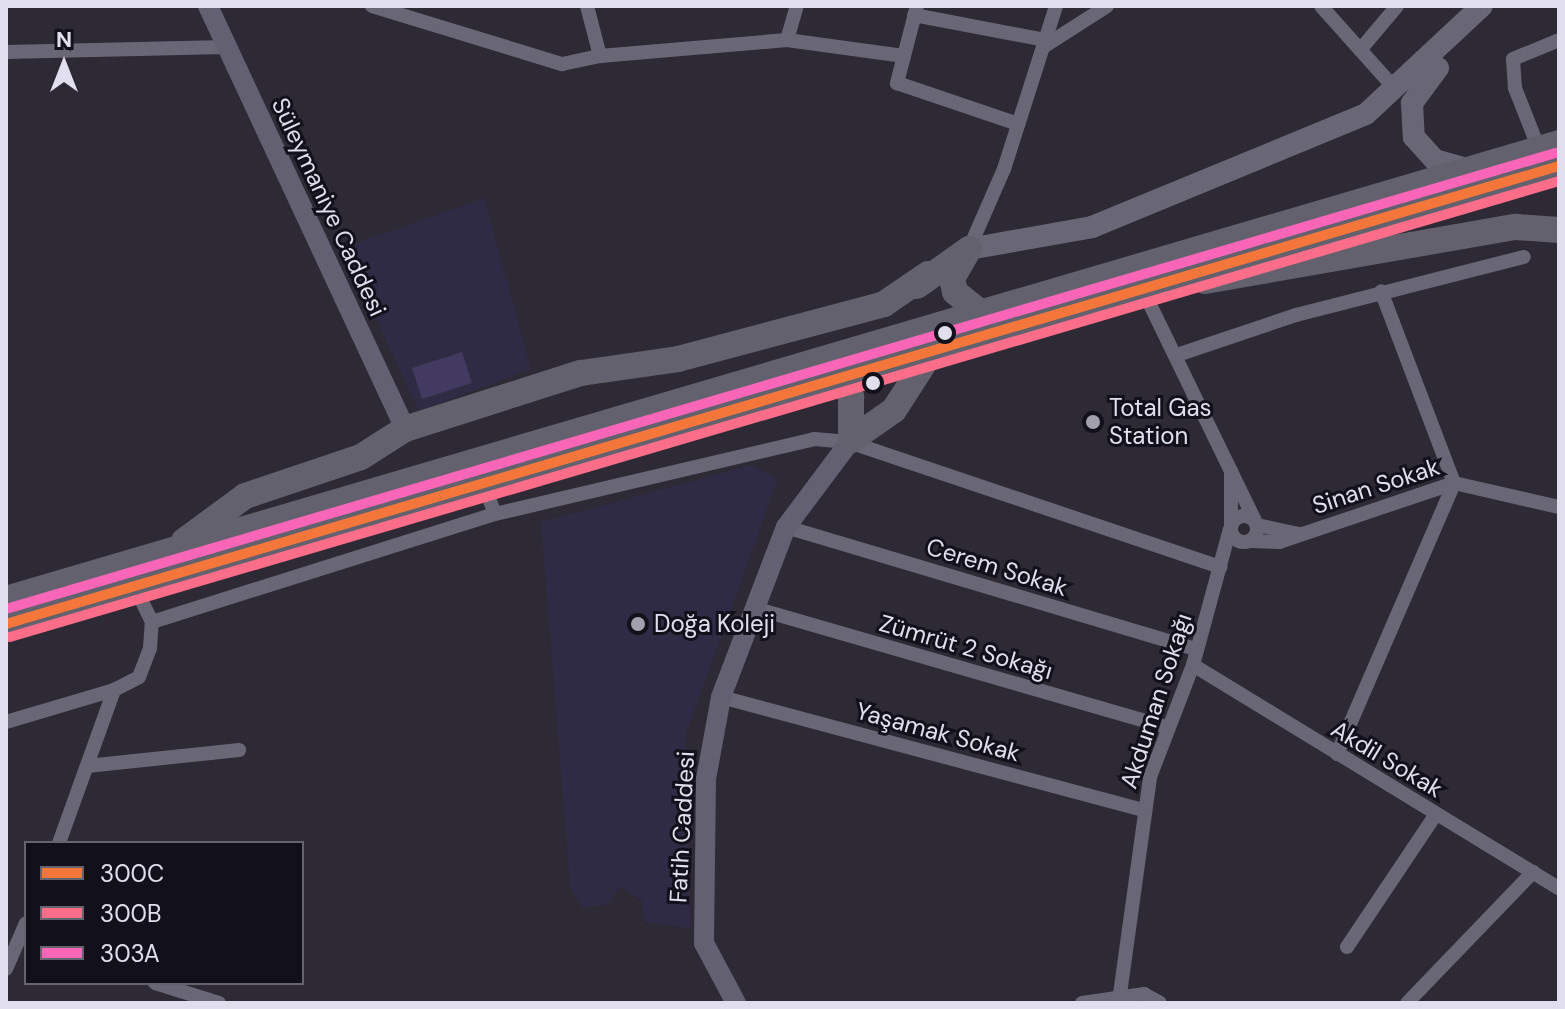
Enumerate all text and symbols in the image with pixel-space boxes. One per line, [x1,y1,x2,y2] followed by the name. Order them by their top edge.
[24,24,104,104] north arrow
[56,25,72,54] text: N
[266,93,392,321] street label: Süleymaniye Caddesi
[937,325,953,341] unlabelled marker
[865,375,881,391] unlabelled marker
[1109,394,1212,450] place label: Total Gas Station
[1084,413,1102,431] marker: Total Gas Station
[1309,452,1443,520] street label: Sinan Sokak
[923,532,1071,602] street label: Cerem Sokak
[876,609,1056,685] street label: Zümrüt 2 Sokağı
[654,610,775,638] place label: Doğa Koleji
[1114,610,1198,792] street label: Akduman Sokağı
[629,615,647,633] marker: Doğa Koleji
[853,696,1023,768] street label: Yaşamak Sokak
[1326,714,1448,804] street label: Akdil Sokak
[664,750,700,904] street label: Fatih Caddesi
[24,841,304,985] legend
[100,858,164,889] text: 300C
[100,898,162,929] text: 300B
[100,938,160,969] text: 303A

